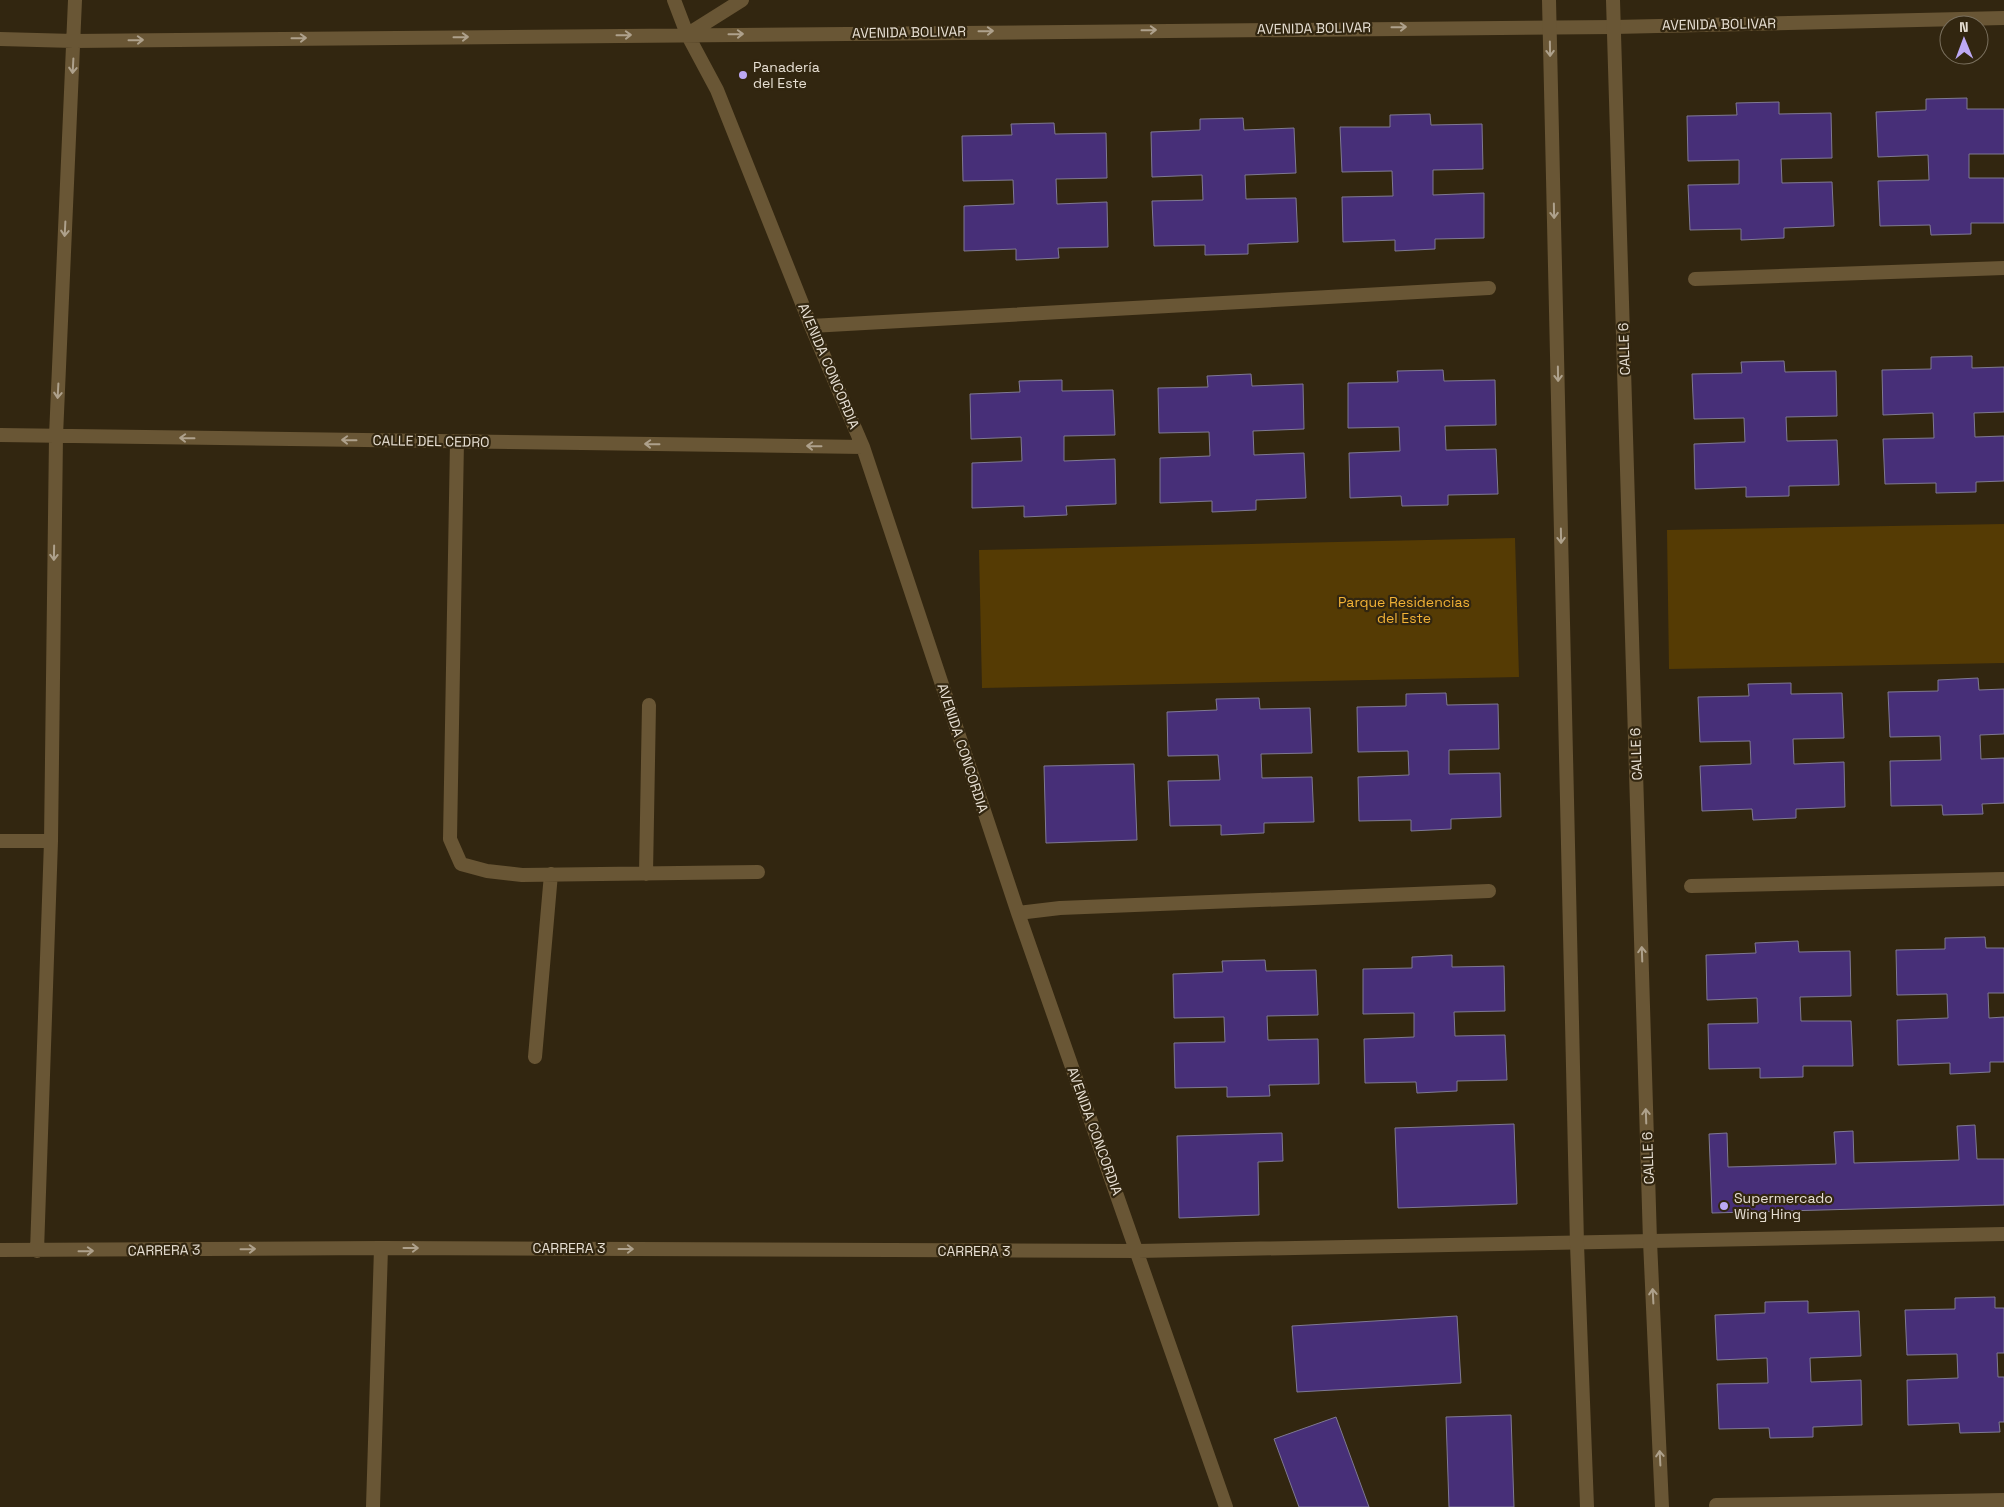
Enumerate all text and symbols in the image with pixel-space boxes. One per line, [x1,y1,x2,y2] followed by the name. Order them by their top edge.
[1662,14,1776,34] street label: AVENIDA BOLIVAR
[1939,15,1989,65] north arrow
[1257,18,1371,38] street label: AVENIDA BOLIVAR
[1959,18,1969,36] text: N
[852,22,966,42] street label: AVENIDA BOLIVAR
[1390,22,1406,32] one-way arrow
[1140,25,1156,35] one-way arrow
[978,26,994,36] one-way arrow
[728,29,744,39] one-way arrow
[615,30,631,40] one-way arrow
[453,32,469,41] one-way arrow
[290,33,306,43] one-way arrow
[128,35,144,45] one-way arrow
[1546,40,1555,56] one-way arrow
[68,58,77,74] one-way arrow
[753,58,820,92] place label: Panadería del Este
[737,69,749,81] marker: Panadería del Este
[1549,202,1559,219] one-way arrow
[61,220,70,236] one-way arrow
[794,300,864,432] street label: AVENIDA CONCORDIA
[1614,322,1634,376] street label: CALLE 6
[1553,365,1563,381] one-way arrow
[53,383,62,399] one-way arrow
[372,431,490,451] street label: CALLE DEL CEDRO
[179,433,195,443] one-way arrow
[341,435,358,445] one-way arrow
[644,439,660,449] one-way arrow
[806,441,822,451] one-way arrow
[1557,528,1566,544] one-way arrow
[49,545,59,561] one-way arrow
[1338,593,1470,627] park label: Parque Residencias del Este
[934,681,992,815] street label: AVENIDA CONCORDIA
[1626,727,1646,781] street label: CALLE 6
[1637,946,1646,962] one-way arrow
[1063,1064,1127,1198] street label: AVENIDA CONCORDIA
[1642,1108,1651,1124] one-way arrow
[1638,1131,1658,1185] street label: CALLE 6
[1734,1189,1833,1223] place label: Supermercado Wing Hing
[1718,1200,1730,1212] marker: Supermercado Wing Hing
[533,1239,605,1257] street label: CARRERA 3
[127,1240,201,1260] street label: CARRERA 3
[938,1242,1010,1260] street label: CARRERA 3
[402,1243,419,1253] one-way arrow
[240,1244,256,1254] one-way arrow
[618,1244,634,1254] one-way arrow
[78,1246,94,1255] one-way arrow
[1648,1288,1657,1304] one-way arrow
[1656,1451,1665,1467] one-way arrow

